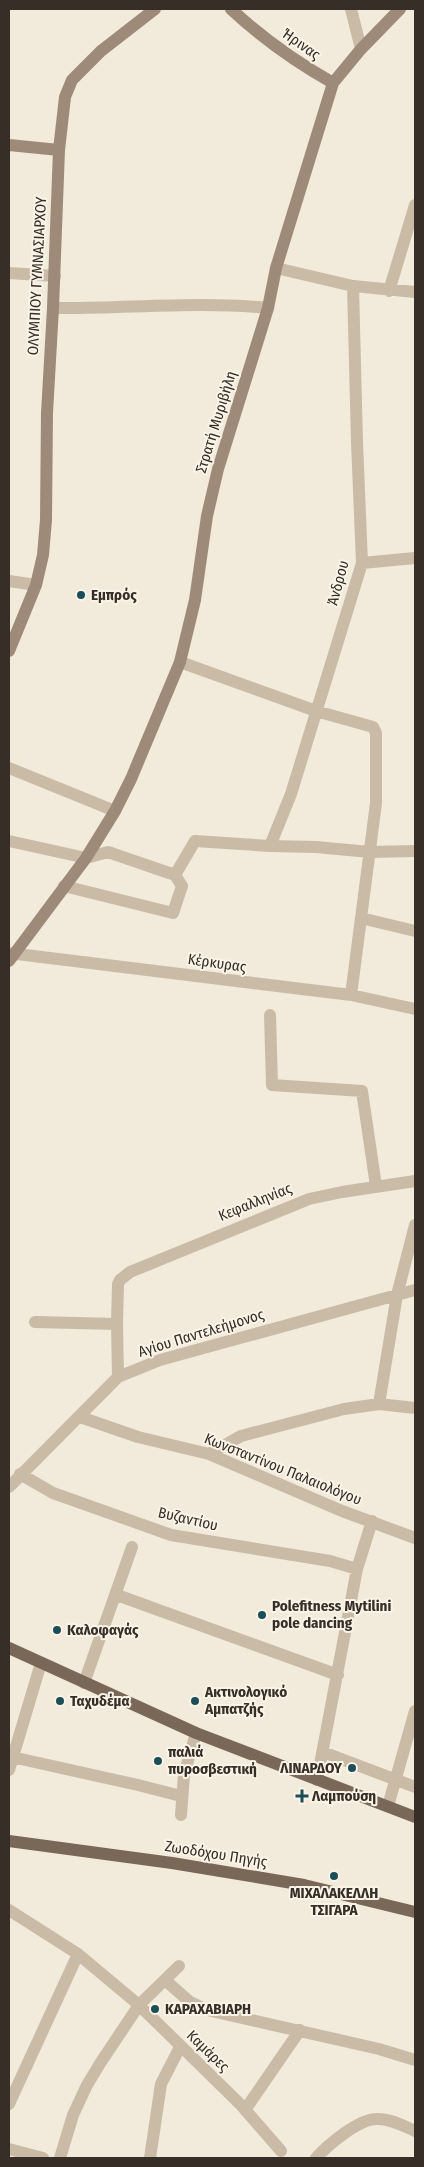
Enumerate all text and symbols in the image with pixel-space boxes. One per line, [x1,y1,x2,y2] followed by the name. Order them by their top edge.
[278,24,324,64] street label: Ήρινας
[24,196,50,356] street label: ΟΛΥΜΠΙΟΥ ΓΥΜΝΑΣΙΑΡΧΟΥ
[192,369,240,475] street label: Στρατή Μυριβήλη
[323,558,353,608] street label: Άνδρου
[91,586,137,604] place label: Εμπρός
[75,589,87,601] marker: Εμπρός
[187,950,248,976] street label: Κέρκυρας
[216,1179,295,1225] street label: Κεφαλληνίας
[136,1305,267,1361] street label: Αγίου Παντελεήμονος
[202,1429,364,1509] street label: Κωνσταντίνου Παλαιολόγου
[156,1503,220,1535] street label: Βυζαντίου
[272,1597,391,1632] place label: Polefitness Mytilini pole dancing
[256,1609,268,1621] marker: Polefitness Mytilini pole dancing
[67,1621,139,1639] place label: Καλοφαγάς
[51,1624,63,1636] marker: Καλοφαγάς
[204,1683,287,1718] place label: Ακτινολογικό Αμπατζής
[70,1692,130,1710] place label: Ταχυδέμα
[54,1695,66,1707] marker: Ταχυδέμα
[189,1695,201,1707] marker: Ακτινολογικό Αμπατζής
[167,1743,257,1778] place label: παλιά πυροσβεστική
[152,1755,164,1767] marker: παλιά πυροσβεστική
[279,1759,343,1777] place label: ΛΙΝΑΡΔΟΥ
[346,1762,358,1774] marker: ΛΙΝΑΡΔΟΥ
[311,1787,376,1805] place label: Λαμπούση
[296,1790,308,1802] marker: Λαμπούση
[164,1837,269,1871] street label: Ζωοδόχου Πηγής
[328,1870,340,1882] marker: ΜΙΧΑΛΑΚΕΛΛΗ ΤΣΙΓΑΡΑ
[290,1884,378,1919] place label: ΜΙΧΑΛΑΚΕΛΛΗ ΤΣΙΓΑΡΑ
[165,2000,251,2018] place label: ΚΑΡΑΧΑΒΙΑΡΗ
[149,2003,161,2015] marker: ΚΑΡΑΧΑΒΙΑΡΗ
[183,2026,233,2076] street label: Καμάρες

